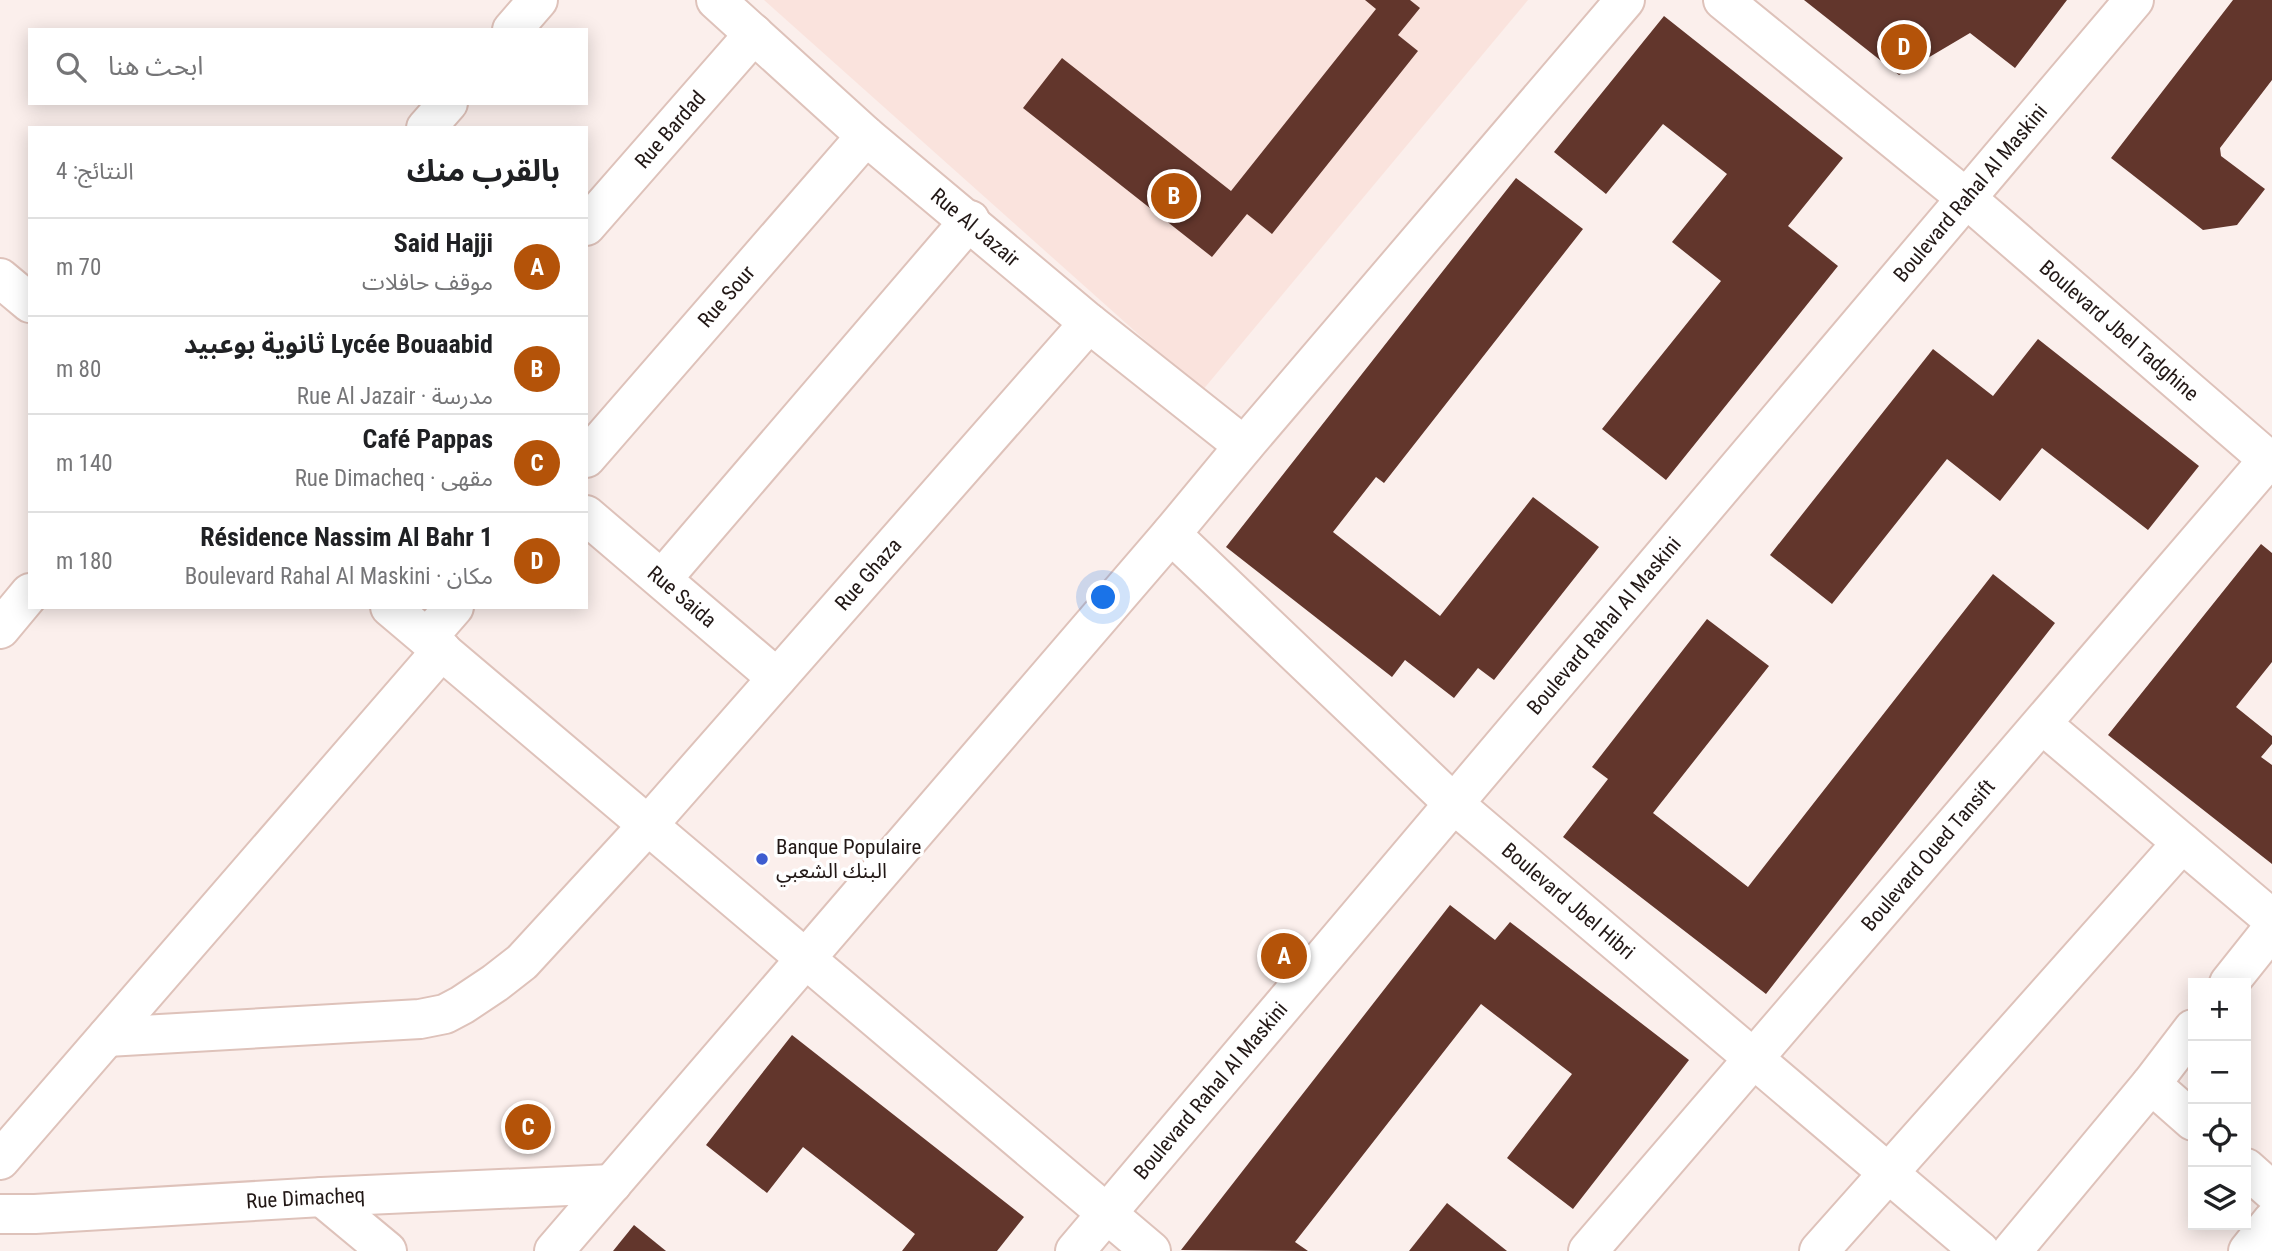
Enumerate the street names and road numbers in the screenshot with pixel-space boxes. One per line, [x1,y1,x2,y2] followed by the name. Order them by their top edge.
[630,86,710,173] street label: Rue Bardad
[1889,100,2052,287] street label: Boulevard Rahal Al Maskini
[926,184,1024,272] street label: Rue Al Jazair
[2035,255,2204,406] street label: Boulevard Jbel Tadghine
[693,261,760,332] street label: Rue Sour
[1522,532,1686,719] street label: Boulevard Rahal Al Maskini
[830,533,906,615] street label: Rue Ghaza
[643,561,721,633] street label: Rue Saida
[1857,775,2000,936] street label: Boulevard Oued Tansift
[1497,838,1639,964] street label: Boulevard Jbel Hibri
[1129,997,1292,1184] street label: Boulevard Rahal Al Maskini
[245,1183,365,1213] street label: Rue Dimacheq

